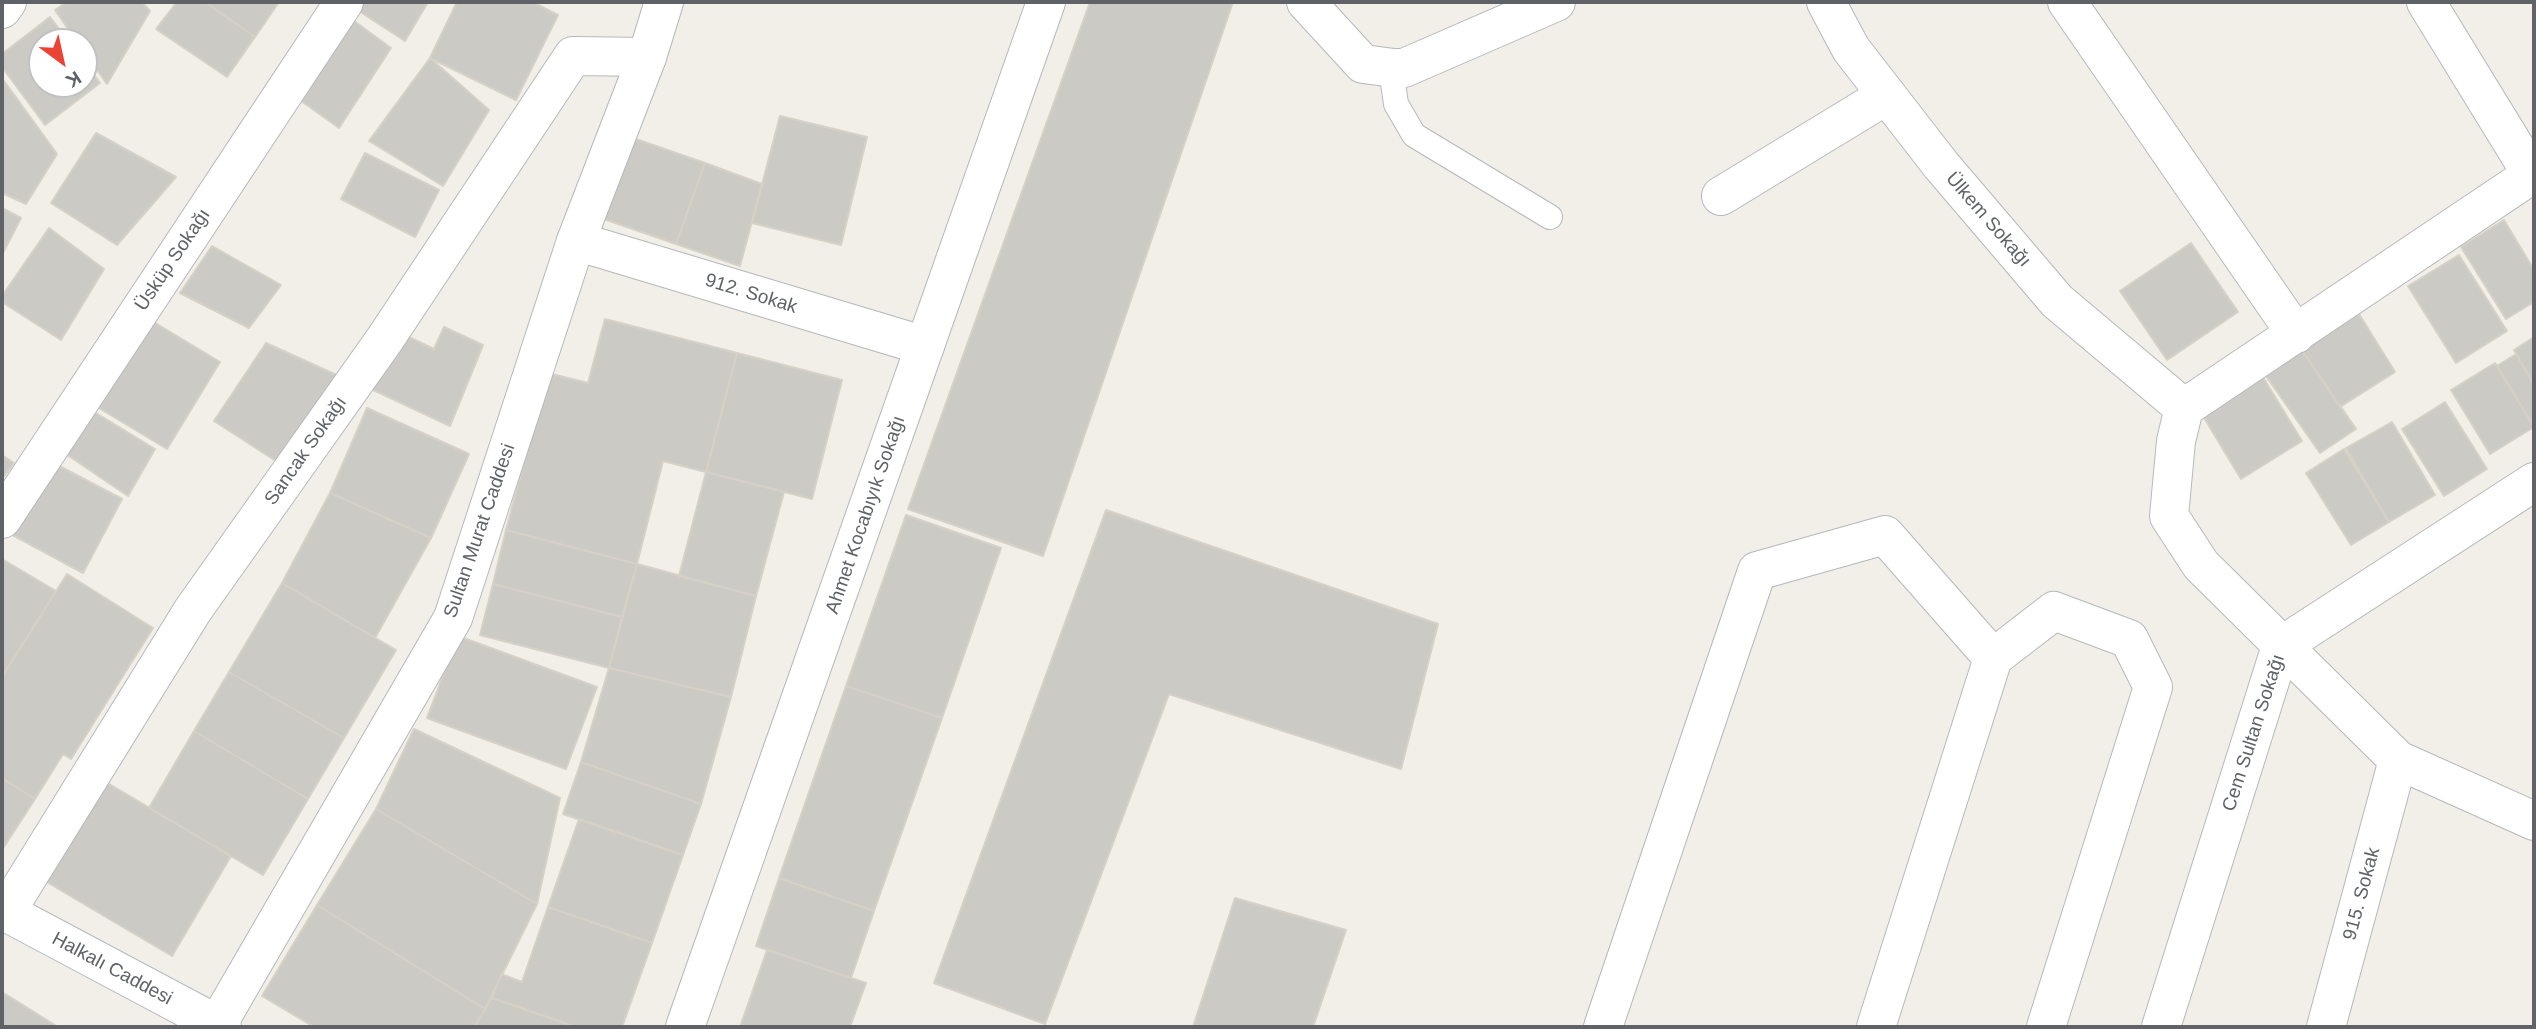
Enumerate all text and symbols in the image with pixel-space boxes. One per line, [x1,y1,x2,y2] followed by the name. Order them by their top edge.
[28,28,98,98] north arrow
[62,67,85,92] text: K
[1941,168,2035,272] street label: Ülkem Sokağı
[130,205,216,315] street label: Üsküp Sokağı
[702,269,800,319] street label: 912. Sokak
[260,392,352,510] street label: Sancak Sokağı
[821,413,911,617] street label: Ahmet Kocabıyık Sokağı
[439,441,521,621] street label: Sultan Murat Caddesi
[2218,652,2290,814] street label: Cem Sultan Sokağı
[2339,845,2385,943] street label: 915. Sokak
[48,928,176,1010] street label: Halkalı Caddesi

